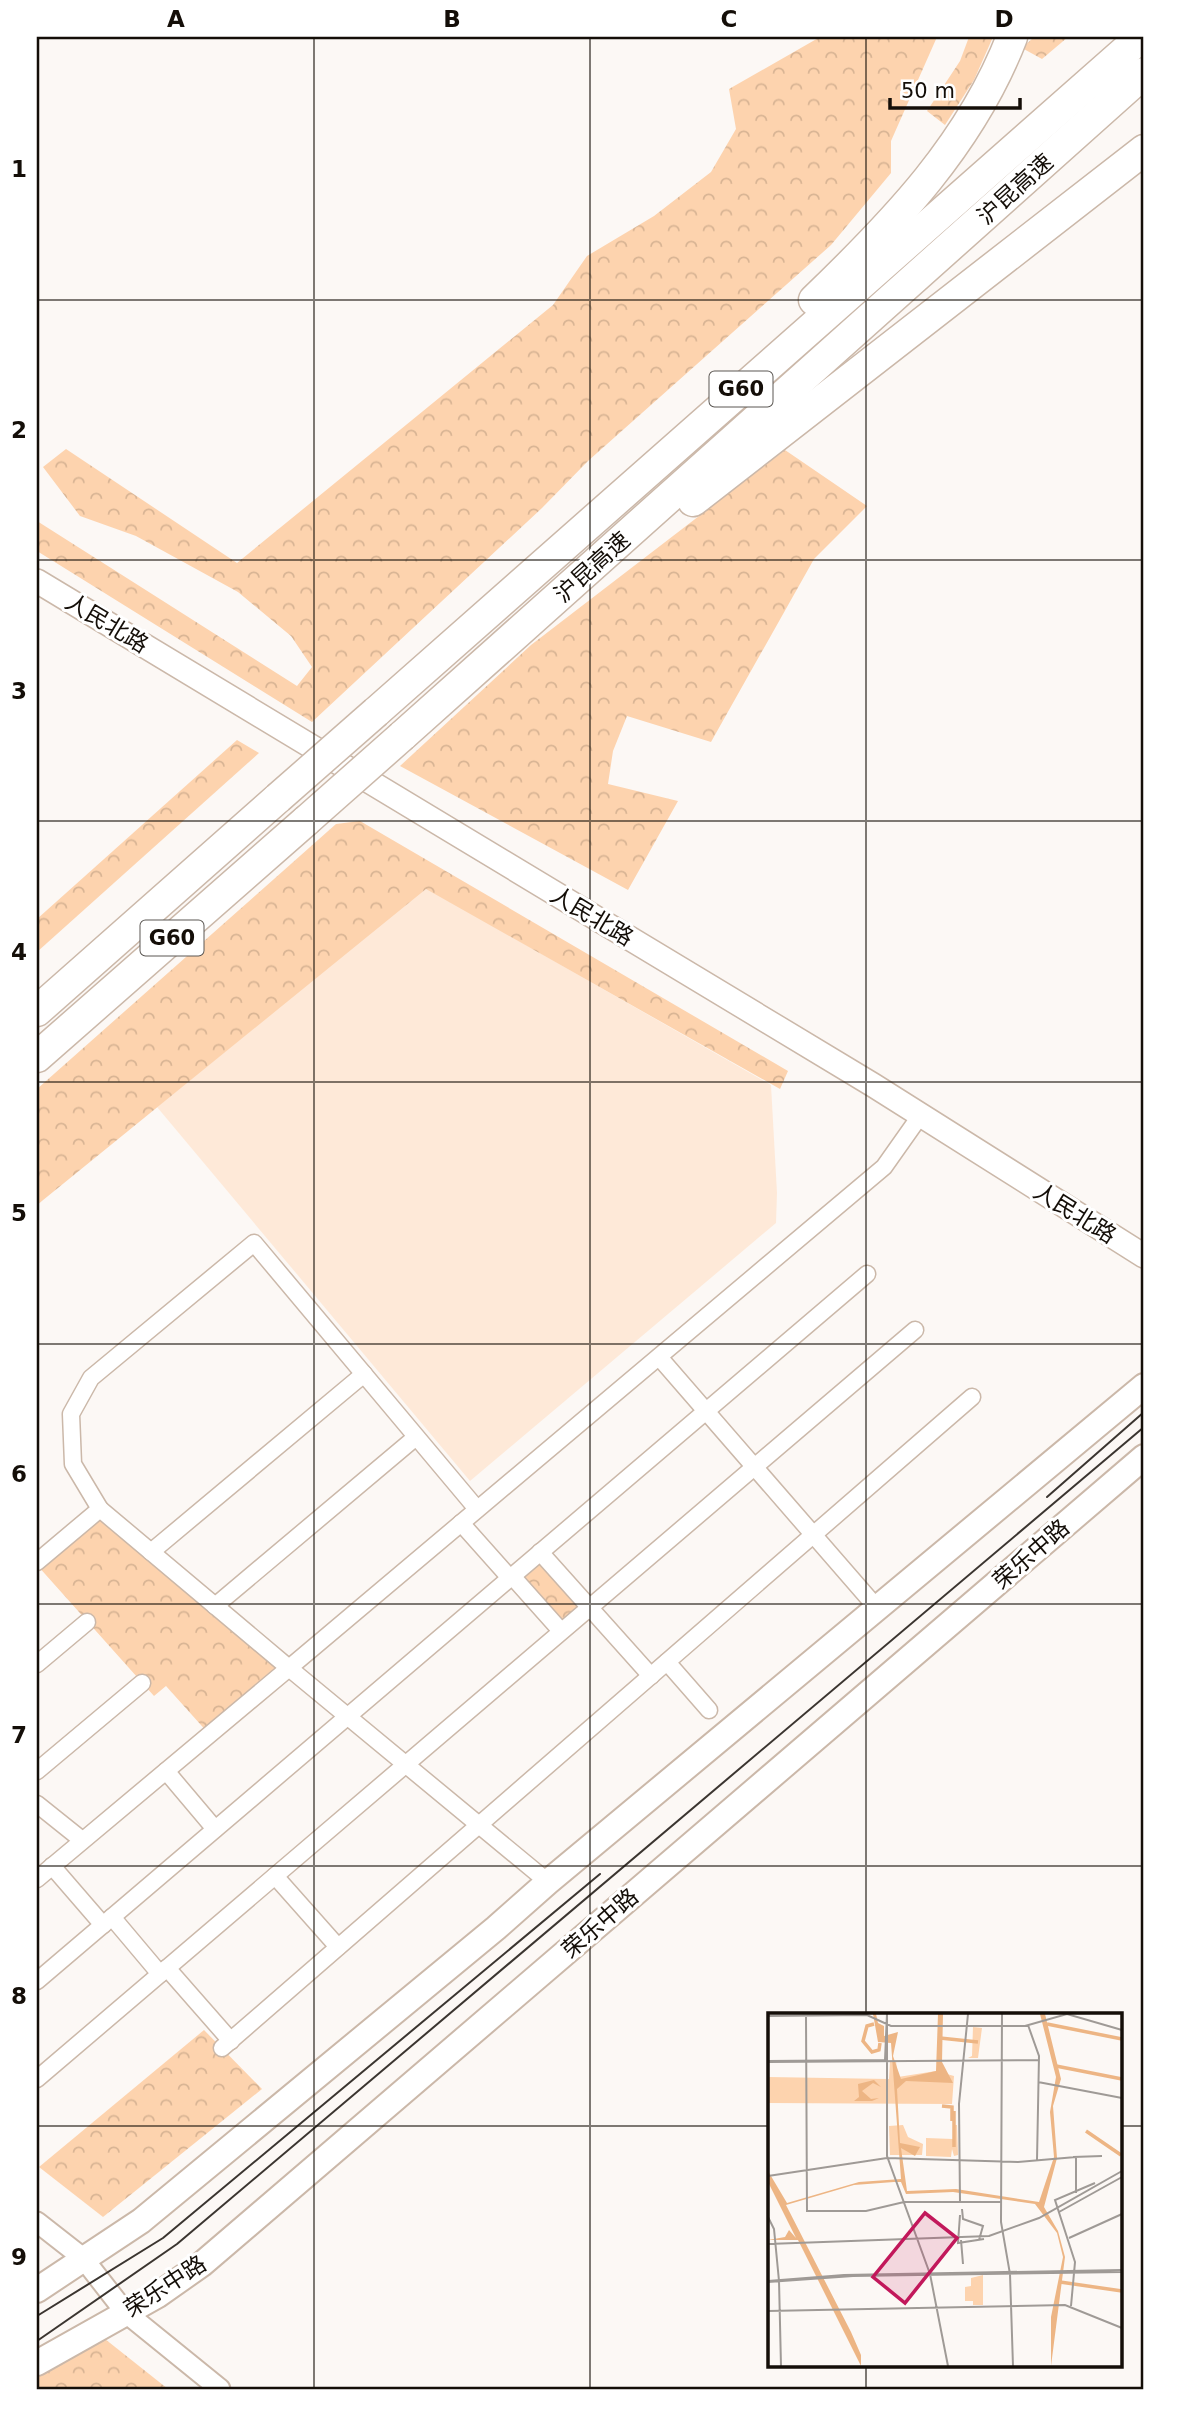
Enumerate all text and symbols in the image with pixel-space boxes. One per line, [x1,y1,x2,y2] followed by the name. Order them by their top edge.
[167,6,185,32] text: A
[443,6,461,32] text: B
[721,6,737,32] text: C
[994,6,1014,32] text: D
[890,66,1020,110] scale bar
[901,79,955,103] text: 50 m
[972,149,1058,229] street label: 沪昆高速
[11,156,27,182] text: 1
[710,372,772,406] road number: G60
[11,417,27,443] text: 2
[549,527,635,607] street label: 沪昆高速
[61,588,153,658] street label: 人民北路
[11,678,27,704] text: 3
[546,881,638,951] street label: 人民北路
[140,920,204,956] road number: G60
[11,939,27,965] text: 4
[1029,1178,1121,1248] street label: 人民北路
[11,1200,27,1226] text: 5
[11,1461,27,1487] text: 6
[988,1514,1074,1594] street label: 荣乐中路
[11,1722,27,1748] text: 7
[557,1883,643,1963] street label: 荣乐中路
[11,1983,27,2009] text: 8
[768,2013,1122,2366] inset map
[11,2244,27,2270] text: 9
[119,2250,211,2322] street label: 荣乐中路

